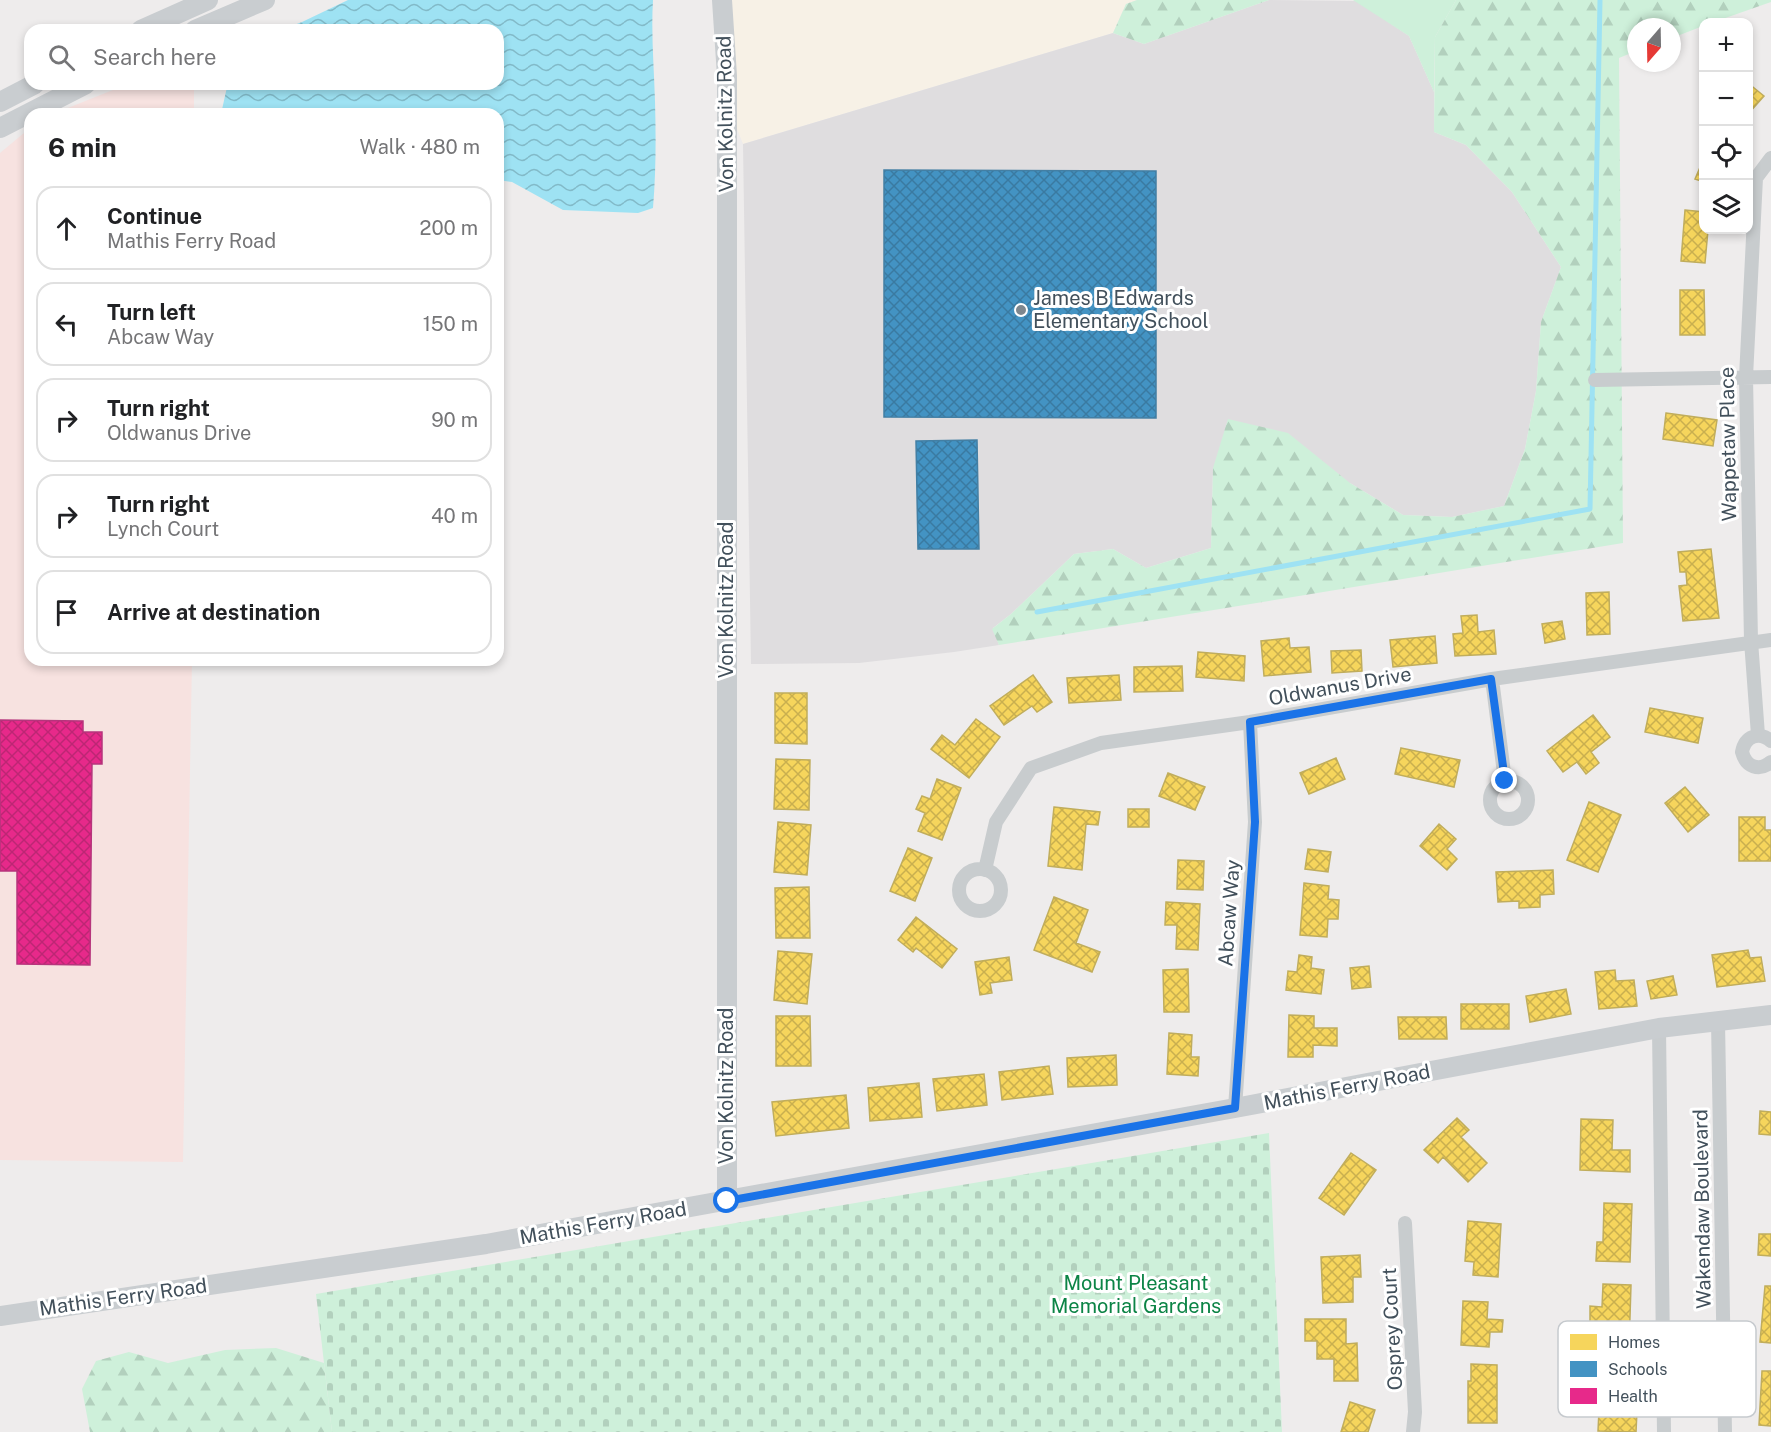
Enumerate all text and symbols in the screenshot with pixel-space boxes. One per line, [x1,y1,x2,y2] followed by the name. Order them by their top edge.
[1627,18,1681,72] north arrow
[1699,18,1753,234] map controls
[1699,18,1753,72] button: +
[24,24,504,90] search box
[712,35,738,193] street label: Von Kolnitz Road
[45,41,78,74] icon: search
[93,44,217,70] text: Search here
[1699,72,1753,126] button: −
[1699,126,1753,180] button: locate
[48,132,117,163] text: 6 min
[360,135,480,159] text: Walk · 480 m
[1699,180,1753,234] button: layers
[107,203,202,229] text: Continue
[50,212,83,245] icon: ahead
[420,216,478,240] text: 200 m
[107,229,276,253] text: Mathis Ferry Road
[1033,286,1208,333] place label: James B Edwards Elementary School
[107,299,196,325] text: Turn left
[1014,303,1028,317] marker: James B Edwards Elementary School
[50,308,83,341] icon: left
[423,312,478,336] text: 150 m
[107,325,214,349] text: Abcaw Way
[1715,366,1741,522] street label: Wappetaw Place
[107,395,210,421] text: Turn right
[50,404,83,437] icon: right
[431,408,478,432] text: 90 m
[107,421,251,445] text: Oldwanus Drive
[107,491,210,517] text: Turn right
[50,500,83,533] icon: right
[431,504,478,528] text: 40 m
[107,517,219,541] text: Lynch Court
[714,522,738,678] street label: Von Kolnitz Road
[50,596,83,629] icon: arrive
[107,599,320,625] text: Arrive at destination
[1267,662,1413,710] street label: Oldwanus Drive
[1491,767,1517,793] route end
[1213,858,1245,967] street label: Abcaw Way
[714,1008,738,1164] street label: Von Kolnitz Road
[1262,1059,1432,1115] street label: Mathis Ferry Road
[1688,1109,1716,1309] street label: Wakendaw Boulevard
[713,1187,739,1213] route start
[518,1196,688,1250] street label: Mathis Ferry Road
[1377,1267,1407,1391] street label: Osprey Court
[1051,1271,1221,1318] park label: Mount Pleasant Memorial Gardens
[38,1273,208,1321] street label: Mathis Ferry Road
[1558,1321,1756,1417] legend
[1608,1333,1660,1352] text: Homes
[1608,1360,1667,1379] text: Schools
[1608,1387,1658,1406] text: Health

